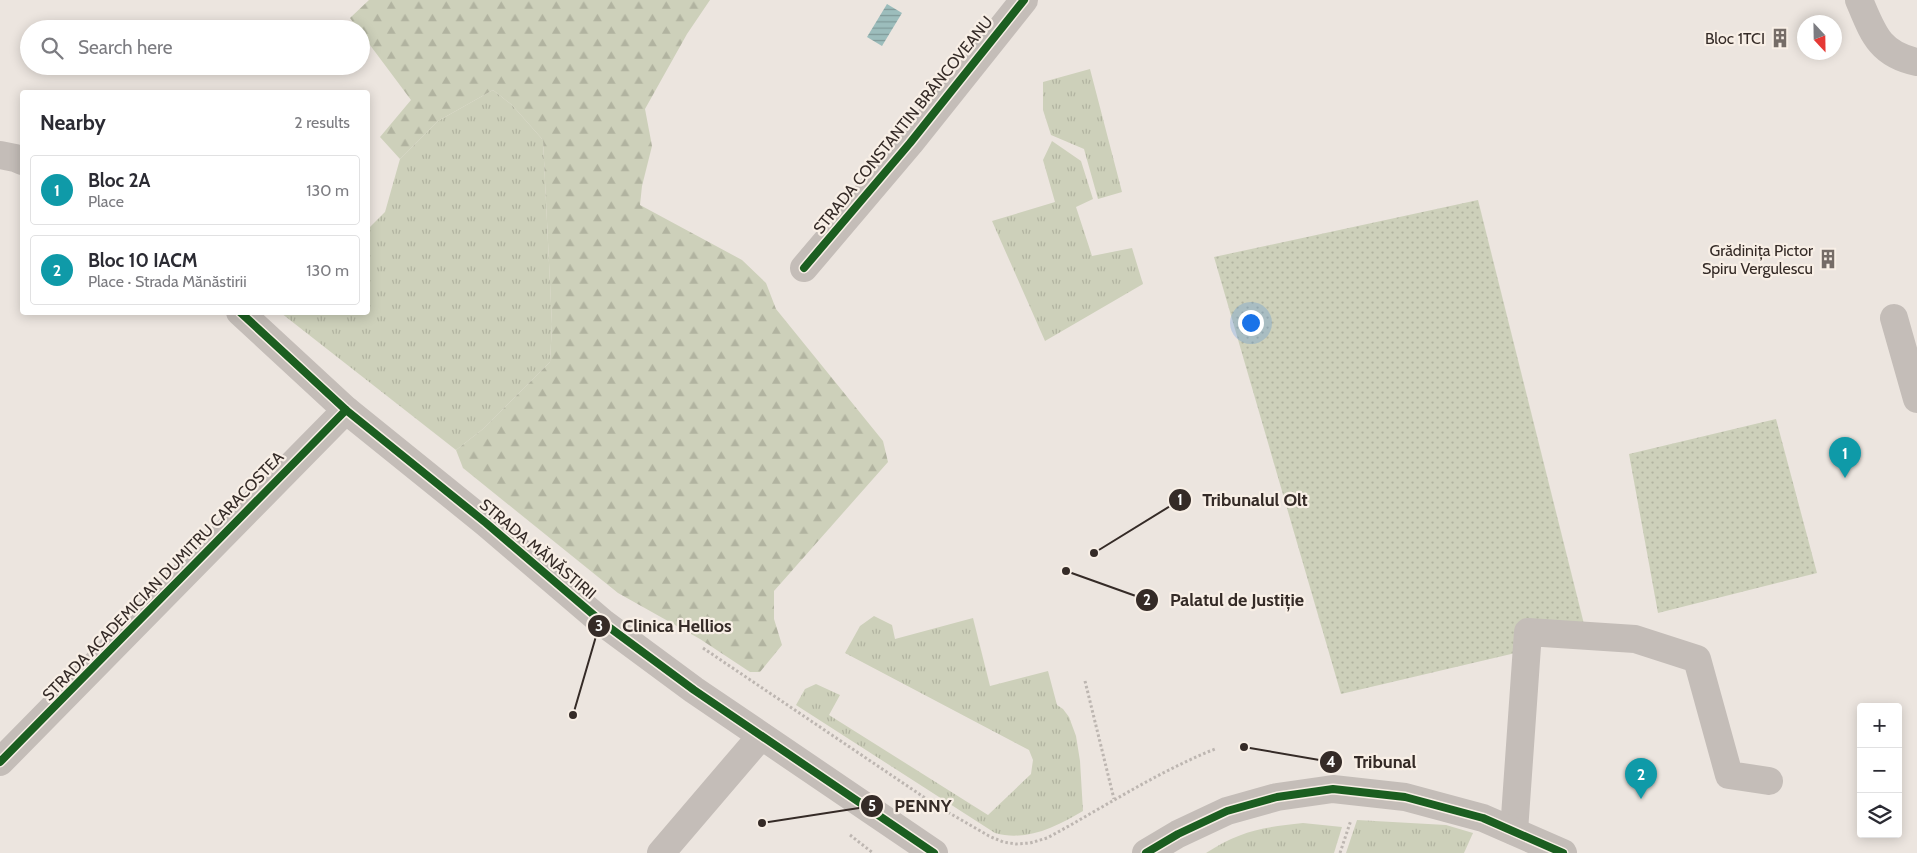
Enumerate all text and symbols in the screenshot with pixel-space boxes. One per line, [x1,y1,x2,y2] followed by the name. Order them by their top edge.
[809,12,997,238] street label: STRADA CONSTANTIN BRÂNCOVEANU
[1797,15,1842,60] north arrow
[20,20,370,75] search box
[1769,27,1791,49] building icon: Bloc 1TCI
[1705,29,1765,48] place label: Bloc 1TCI
[38,34,66,62] icon: search
[78,36,172,59] text: Search here
[40,110,106,135] text: Nearby
[294,113,350,132] text: 2 results
[88,169,150,192] text: Bloc 2A
[54,181,60,200] text: 1
[306,181,349,200] text: 130 m
[88,192,124,211] text: Place
[1702,241,1814,278] place label: Grădinița Pictor Spiru Vergulescu
[1817,248,1839,270] building icon: Grădinița Pictor Spiru Vergulescu
[88,249,198,272] text: Bloc 10 IACM
[53,261,61,280] text: 2
[306,261,349,280] text: 130 m
[88,272,247,291] text: Place · Strada Mănăstirii
[1238,310,1264,336] your location
[1829,437,1861,478] pin: 1
[38,447,288,704] street label: STRADA ACADEMICIAN DUMITRU CARACOSTEA
[1167,483,1318,516] callout: Tribunalul Olt
[1202,489,1308,511] text: Tribunalul Olt
[1177,491,1183,509] text: 1
[476,495,600,603] street label: STRADA MĂNĂSTIRII
[1135,584,1314,617] callout: Palatul de Justiție
[1170,589,1304,612] text: Palatul de Justiție
[1143,591,1151,609] text: 2
[587,609,741,642] callout: Clinica Hellios
[622,615,732,637] text: Clinica Hellios
[595,617,603,635] text: 3
[1857,703,1902,838] map controls
[1857,703,1902,748] button: +
[1319,746,1427,779] callout: Tribunal
[1857,748,1902,793] button: −
[1354,751,1417,773] text: Tribunal
[1326,753,1336,771] text: 4
[1625,758,1657,799] pin: 2
[860,789,962,822] callout: PENNY
[1857,793,1902,838] button: layers
[894,795,953,817] text: PENNY
[868,797,876,815] text: 5

